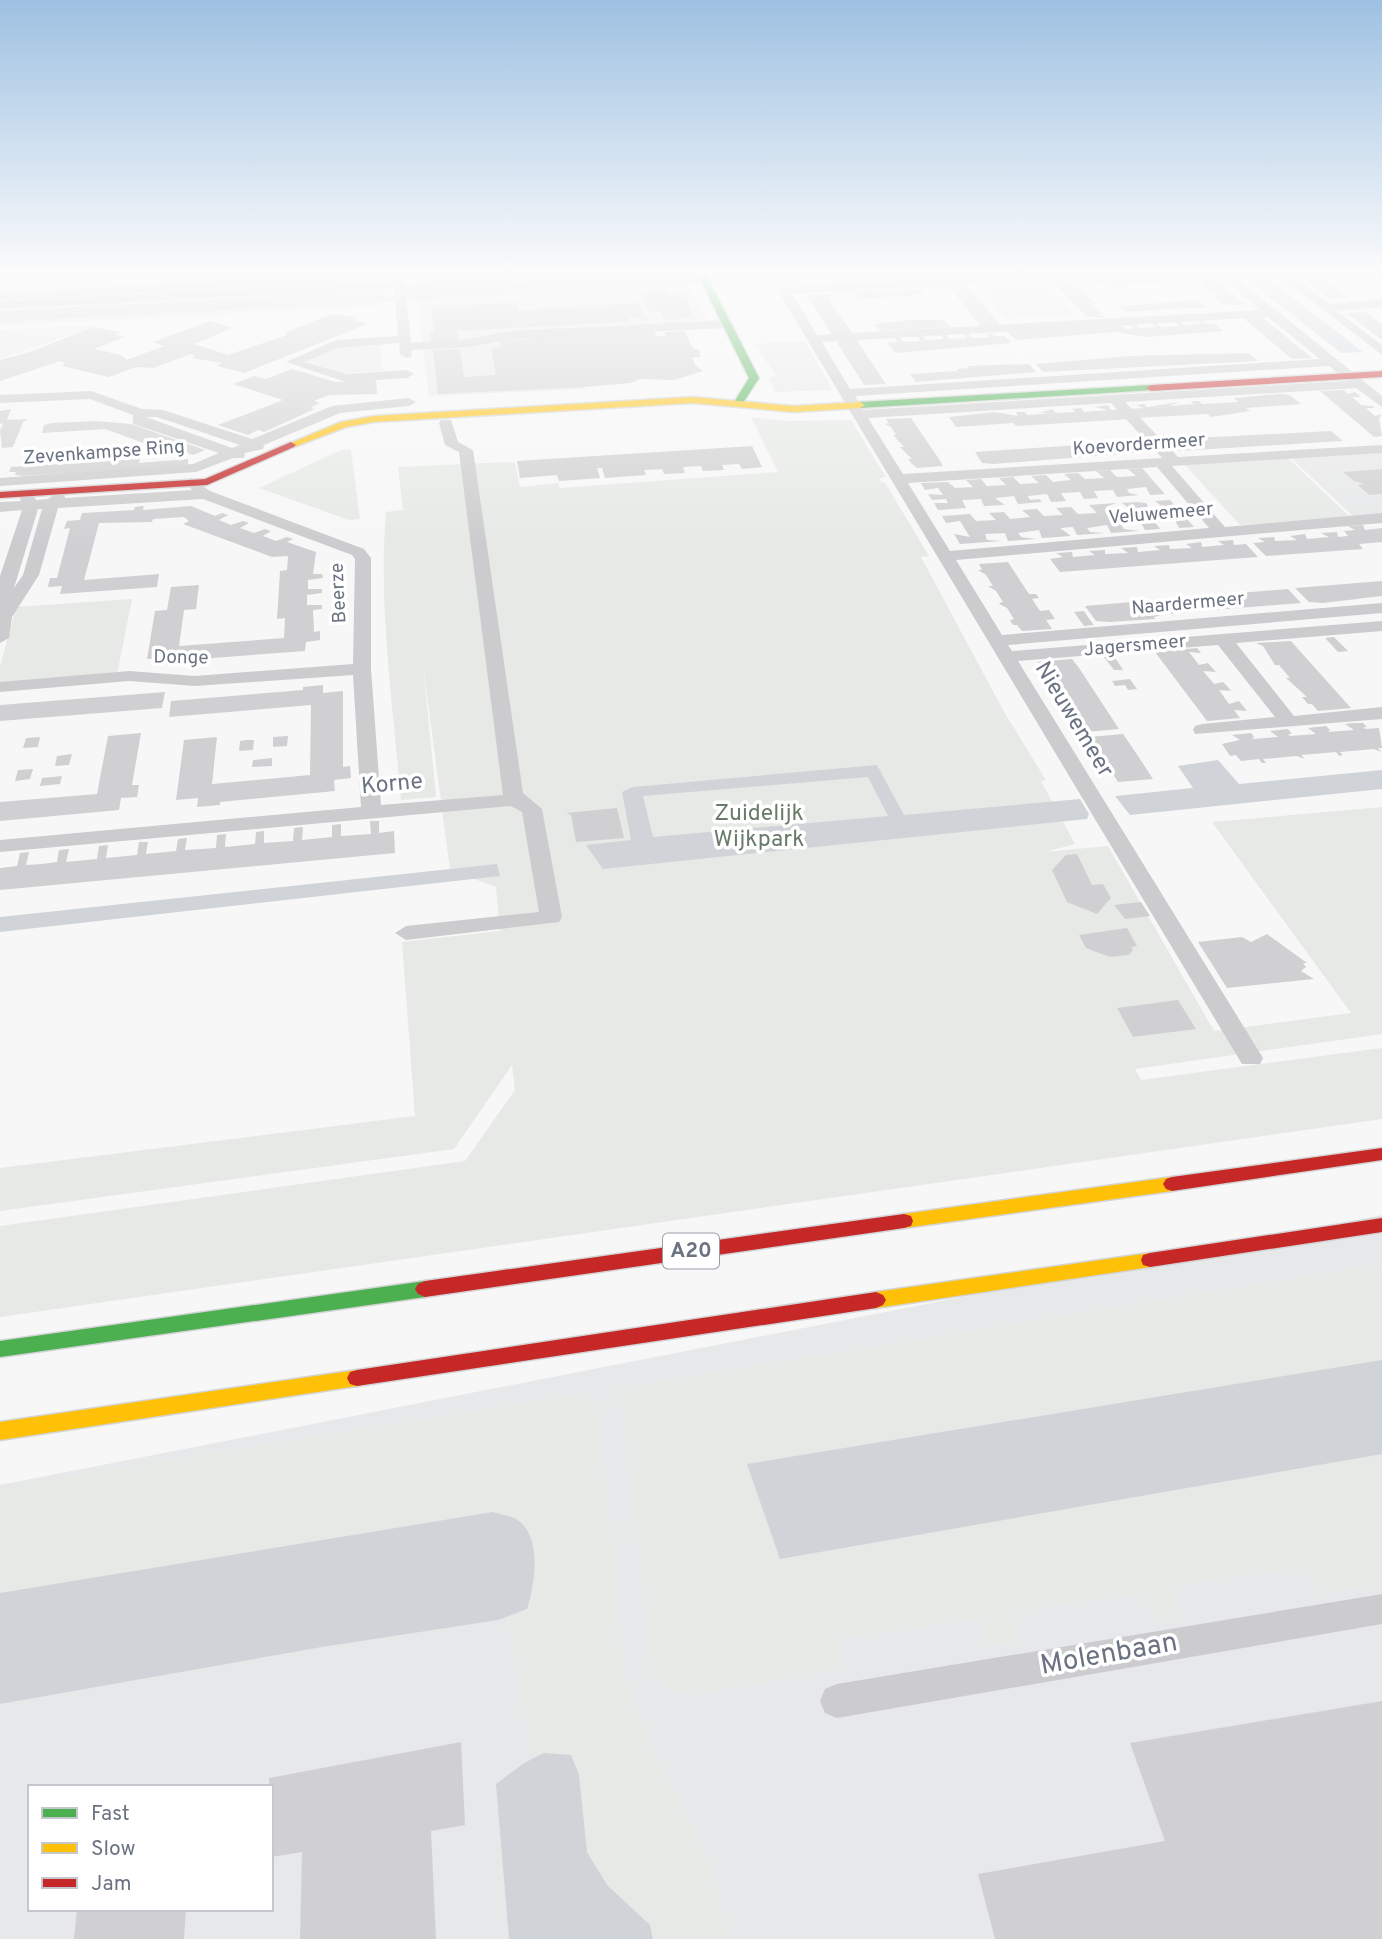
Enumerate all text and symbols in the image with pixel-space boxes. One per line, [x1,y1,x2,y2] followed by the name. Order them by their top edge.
[1072,428,1207,462] street label: Koevordermeer
[22,435,186,471] street label: Zevenkampse Ring
[1108,497,1215,531] street label: Veluwemeer
[325,562,353,624] street label: Beerze
[1131,587,1246,621] street label: Naardermeer
[1083,630,1188,662] street label: Jagersmeer
[153,646,209,670] street label: Donge
[1027,657,1119,783] street label: Nieuwemeer
[360,768,424,802] street label: Korne
[714,800,804,855] park label: Zuidelijk Wijkpark
[663,1234,719,1268] road number: A20
[1038,1625,1180,1685] street label: Molenbaan
[28,1785,273,1911] legend
[91,1801,130,1828] text: Fast
[91,1836,136,1863] text: Slow
[91,1871,132,1898] text: Jam

